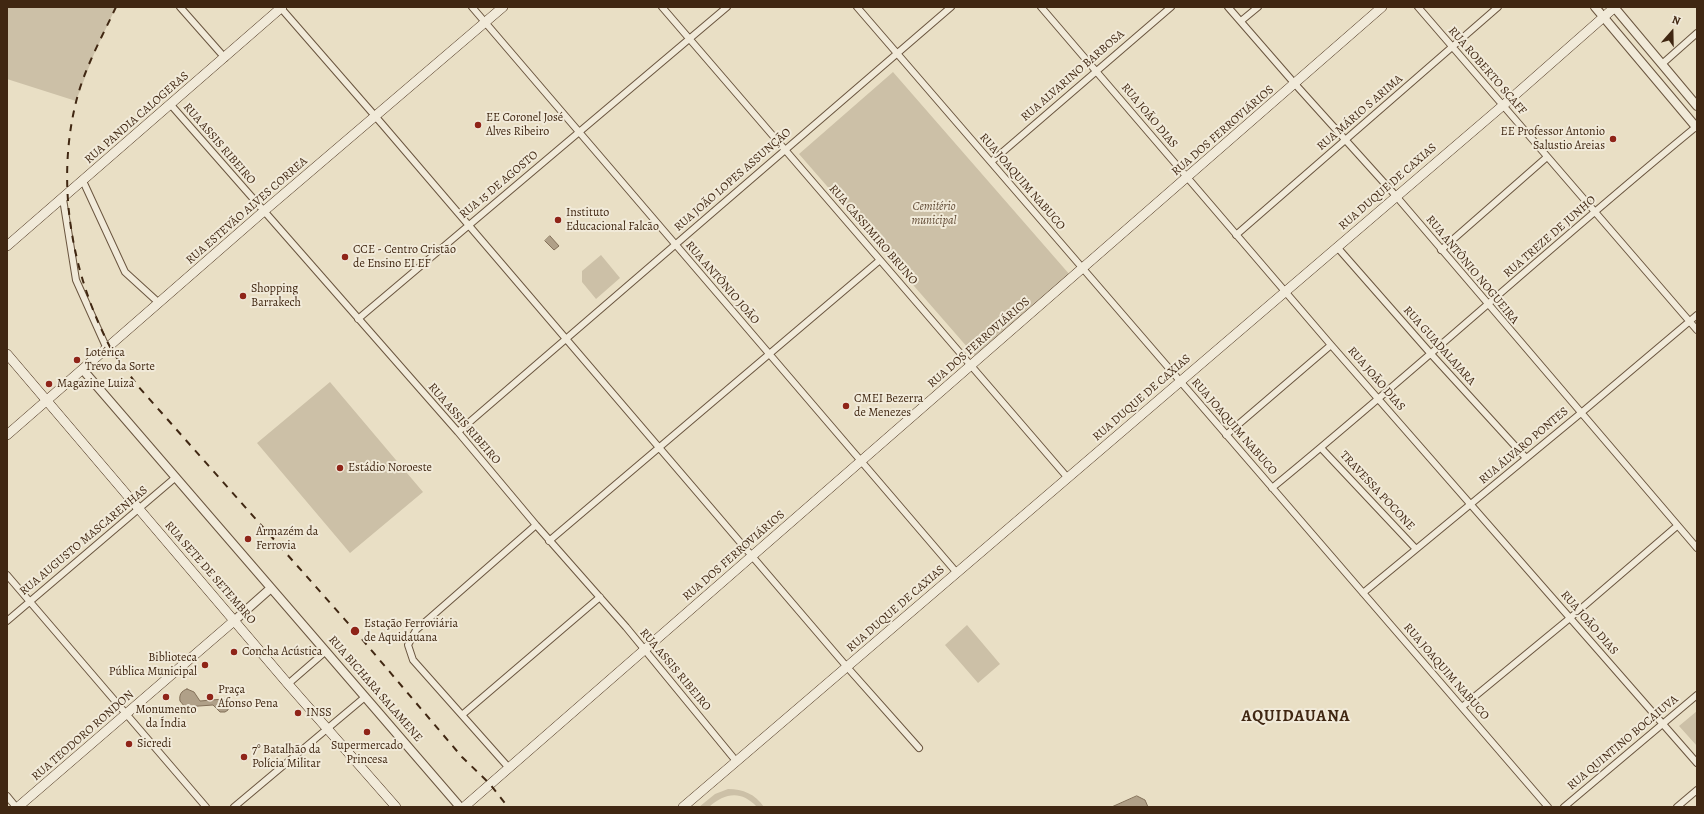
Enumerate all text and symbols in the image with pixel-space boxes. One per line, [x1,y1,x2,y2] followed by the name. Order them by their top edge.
[1652,12,1692,52] north arrow
[1670,12,1683,29] text: N
[1445,24,1529,118] street label: RUA ROBERTO SCAFF
[1018,27,1128,125] street label: RUA ALVARINO BARBOSA
[82,69,192,167] street label: RUA PANDIA CALOGERAS
[1314,72,1406,154] street label: RUA MÁRIO S ARIMA
[1118,81,1180,151] street label: RUA JOÃO DIAS
[1169,83,1277,179] street label: RUA DOS FERROVIÁRIOS
[180,100,258,188] street label: RUA ASSIS RIBEIRO
[486,111,563,139] place label: EE Coronel José Alves Ribeiro
[473,120,483,130] marker: EE Coronel José Alves Ribeiro
[672,125,794,235] street label: RUA JOÃO LOPES ASSUNÇÃO
[1501,125,1605,153] place label: EE Professor Antonio Salustio Areias
[976,131,1068,233] street label: RUA JOAQUIM NABUCO
[1608,134,1618,144] marker: EE Professor Antonio Salustio Areias
[1336,141,1440,233] street label: RUA DUQUE DE CAXIAS
[457,148,541,222] street label: RUA 15 DE AGOSTO
[183,154,311,268] street label: RUA ESTEVÃO ALVES CORREA
[826,182,920,288] street label: RUA CASSIMIRO BRUNO
[1501,193,1599,281] street label: RUA TREZE DE JUNHO
[911,200,957,228] park label: Cemitério municipal
[566,206,659,234] place label: Instituto Educacional Falcão
[1422,213,1522,327] street label: RUA ANTÔNIO NOGUEIRA
[553,215,563,225] marker: Instituto Educacional Falcão
[682,238,762,328] street label: RUA ANTÔNIO JOÃO
[353,243,456,271] place label: CCE - Centro Cristão de Ensino EI EF
[340,252,350,262] marker: CCE - Centro Cristão de Ensino EI EF
[251,282,301,310] place label: Shopping Barrakech
[238,291,248,301] marker: Shopping Barrakech
[925,295,1033,391] street label: RUA DOS FERROVIÁRIOS
[1400,304,1478,388] street label: RUA GUADALAJARA
[1344,344,1408,414] street label: RUA JOÃO DIAS
[85,346,155,374] place label: Lotérica Trevo da Sorte
[1090,352,1194,444] street label: RUA DUQUE DE CAXIAS
[72,355,82,365] marker: Lotérica Trevo da Sorte
[1188,376,1280,478] street label: RUA JOAQUIM NABUCO
[57,377,134,391] place label: Magazine Luiza
[44,379,54,389] marker: Magazine Luiza
[425,380,503,468] street label: RUA ASSIS RIBEIRO
[854,392,923,420] place label: CMEI Bezerra de Menezes
[841,401,851,411] marker: CMEI Bezerra de Menezes
[1476,404,1572,488] street label: RUA ÁLVARO PONTES
[1337,448,1417,534] street label: TRAVESSA POCONE
[348,461,432,475] place label: Estádio Noroeste
[335,463,345,473] marker: Estádio Noroeste
[17,483,151,599] street label: RUA AUGUSTO MASCARENHAS
[680,508,788,604] street label: RUA DOS FERROVIÁRIOS
[161,519,259,627] street label: RUA SETE DE SETEMBRO
[256,525,318,553] place label: Armazém da Ferrovia
[243,534,253,544] marker: Armazém da Ferrovia
[844,563,948,655] street label: RUA DUQUE DE CAXIAS
[1557,588,1621,658] street label: RUA JOÃO DIAS
[364,617,458,645] place label: Estação Ferroviária de Aquidauana
[1400,621,1492,723] street label: RUA JOAQUIM NABUCO
[349,625,361,637] marker: Estação Ferroviária de Aquidauana
[636,626,714,714] street label: RUA ASSIS RIBEIRO
[325,633,425,745] street label: RUA BICHARA SALAMENE
[242,645,322,659] place label: Concha Acústica
[229,647,239,657] marker: Concha Acústica
[109,651,197,679] place label: Biblioteca Pública Municipal
[200,660,210,670] marker: Biblioteca Pública Municipal
[218,683,278,711] place label: Praça Afonso Pena
[29,688,137,784] street label: RUA TEODORO RONDON
[161,692,171,702] marker: Monumento da Índia
[205,692,215,702] marker: Praça Afonso Pena
[1565,692,1681,794] street label: RUA QUINTINO BOCAIUVA
[136,703,196,731] place label: Monumento da Índia
[306,706,332,720] place label: INSS
[1241,707,1351,727] district label: AQUIDAUANA
[293,708,303,718] marker: INSS
[362,727,372,737] marker: Supermercado Princesa
[137,737,171,751] place label: Sicredi
[124,739,134,749] marker: Sicredi
[331,739,403,767] place label: Supermercado Princesa
[252,743,321,771] place label: 7° Batalhão da Polícia Militar
[239,752,249,762] marker: 7° Batalhão da Polícia Militar

